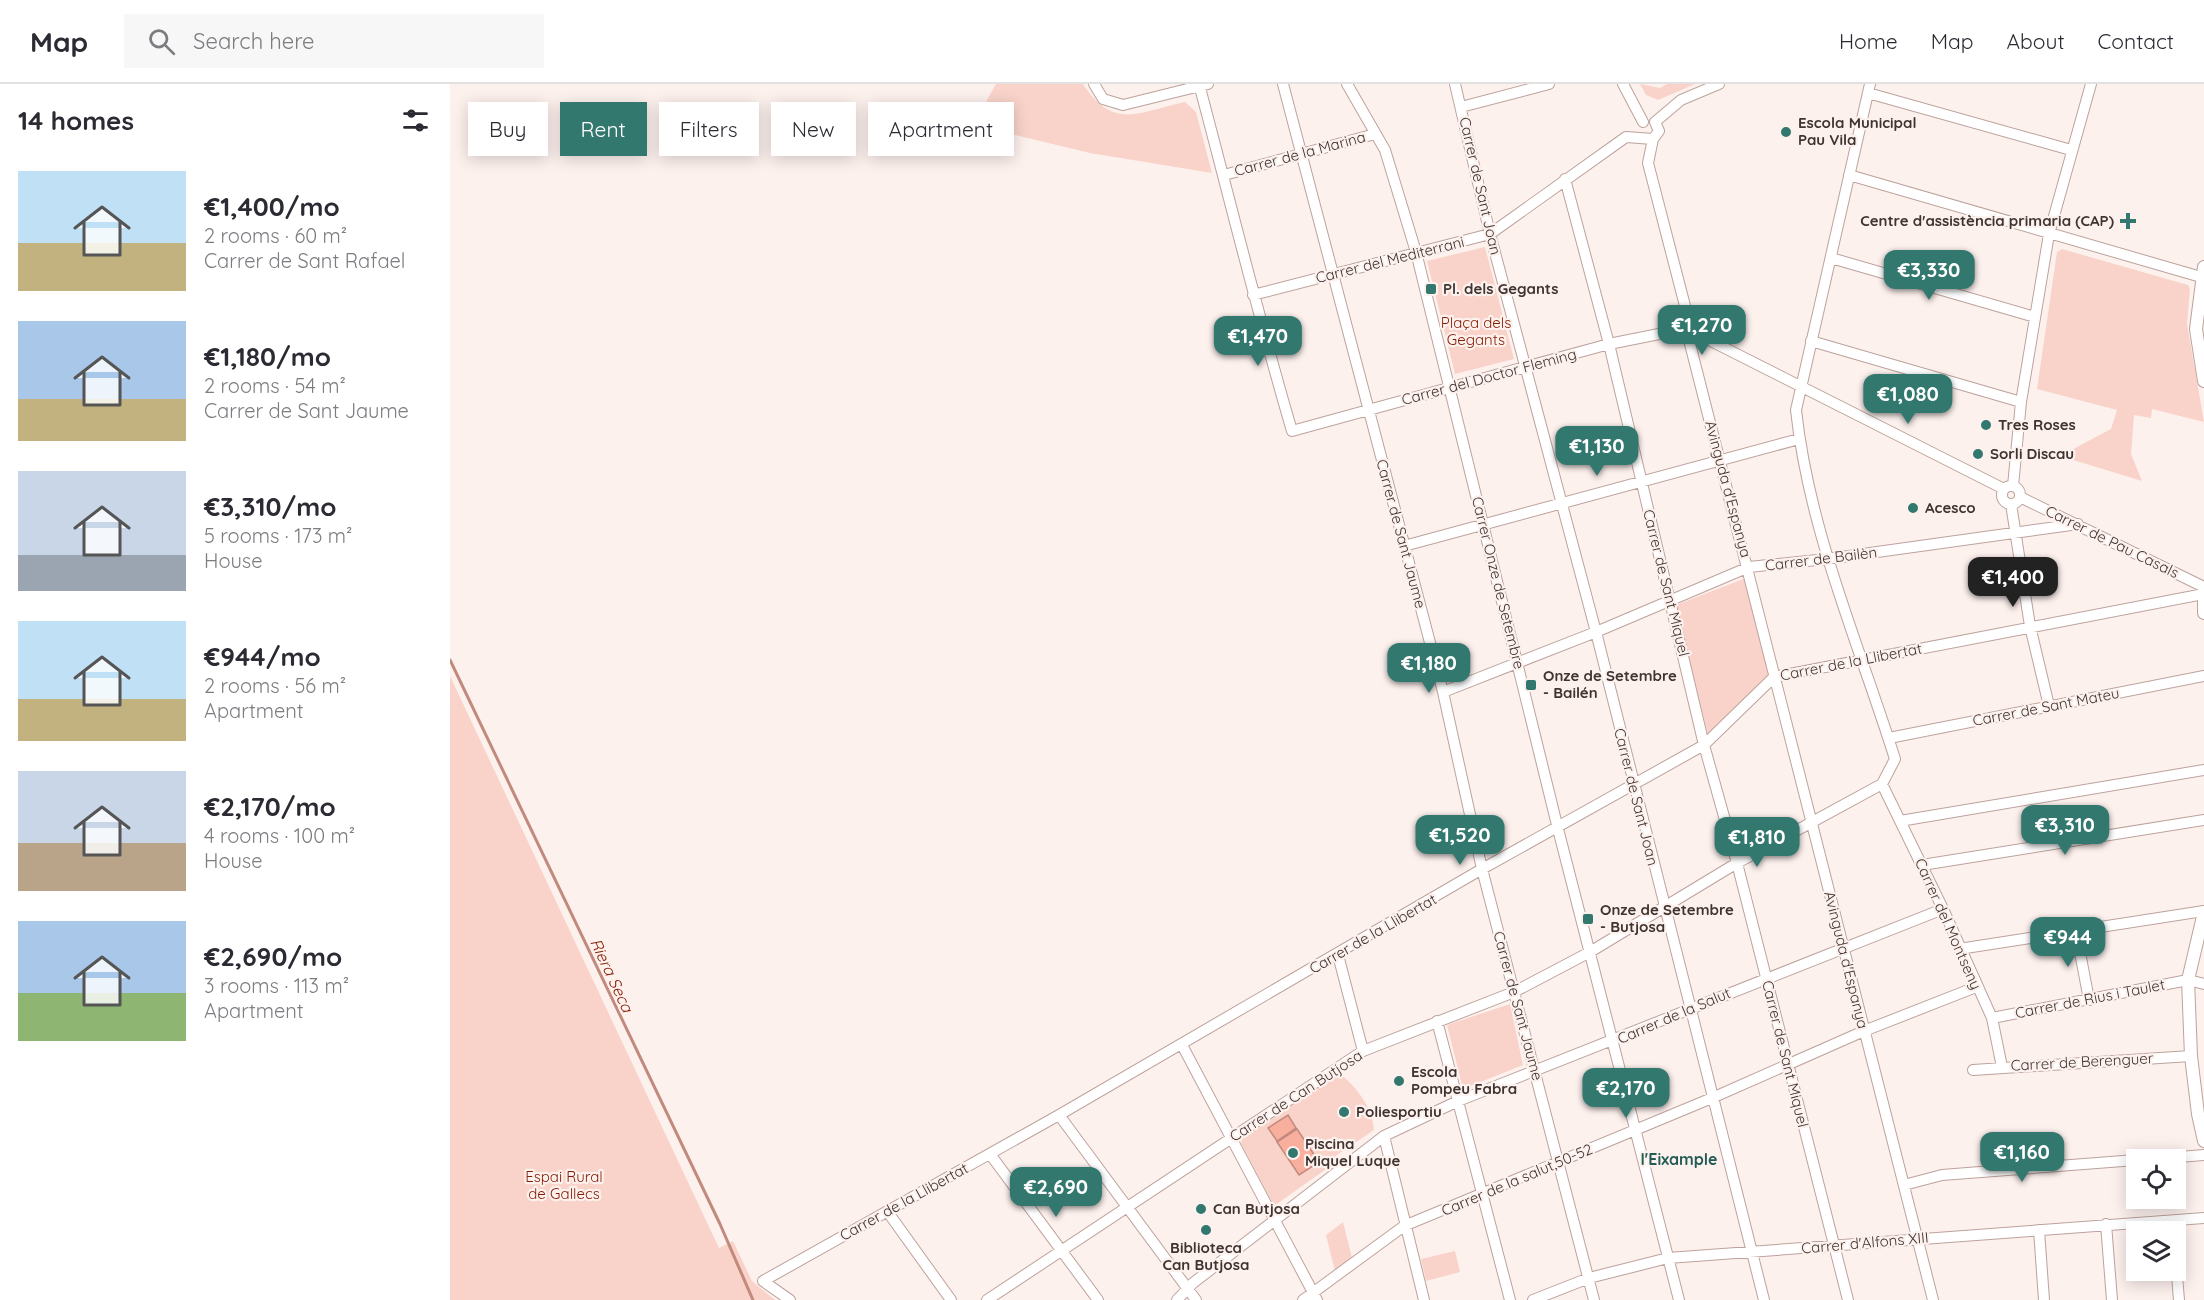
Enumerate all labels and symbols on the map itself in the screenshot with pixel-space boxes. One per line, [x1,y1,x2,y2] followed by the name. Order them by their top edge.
[1798,113,1916,149] place label: Escola Municipal Pau Vila
[1455,115,1506,257] street label: Carrer de Sant Joan
[1779,125,1793,139] marker: Escola Municipal Pau Vila
[1232,127,1368,180] street label: Carrer de la Marina
[1860,211,2114,230] place label: Centre d'assistència primaria (CAP)
[2119,212,2137,230] marker: Centre d'assistència primaria (CAP)
[1314,232,1466,287] street label: Carrer del Mediterrani
[1880,250,1978,301] pin: €3,330
[1443,279,1559,298] place label: Pl. dels Gegants
[1424,282,1438,296] marker: Pl. dels Gegants
[1653,305,1751,356] pin: €1,270
[1441,313,1511,349] park label: Plaça dels Gegants
[1209,316,1307,367] pin: €1,470
[1399,344,1578,409] street label: Carrer del Doctor Fleming
[1859,374,1957,425] pin: €1,080
[1998,415,2076,434] place label: Tres Roses
[1701,418,1756,559] street label: Avinguda d'Espanya
[1979,418,1993,432] marker: Tres Roses
[1548,426,1646,477] pin: €1,130
[1990,444,2074,463] place label: Sorli Discau
[1971,447,1985,461] marker: Sorli Discau
[1372,457,1431,611] street label: Carrer de Sant Jaume
[1468,495,1529,671] street label: Carrer Onze de Setembre
[1925,498,1976,517] place label: Acesco
[1906,501,1920,515] marker: Acesco
[2042,501,2182,582] street label: Carrer de Pau Casals
[1639,507,1694,658] street label: Carrer de Sant Miquel
[1764,542,1878,575] street label: Carrer de Bailèn
[1964,557,2062,608] pin: €1,400
[1778,638,1923,685] street label: Carrer de la Llibertat
[1380,643,1478,694] pin: €1,180
[1543,666,1677,702] place label: Onze de Setembre - Bailén
[1524,678,1538,692] marker: Onze de Setembre - Bailén
[1971,683,2121,730] street label: Carrer de Sant Mateu
[1610,726,1663,868] street label: Carrer de Sant Joan
[2016,805,2114,856] pin: €3,310
[1411,815,1509,866] pin: €1,520
[1708,817,1806,868] pin: €1,810
[1911,855,1986,992] street label: Carrer del Montseny
[1306,889,1440,978] street label: Carrer de la Llibertat
[1820,889,1873,1031] street label: Avinguda d'Espanya
[1600,900,1734,936] place label: Onze de Setembre - Butjosa
[1581,912,1595,926] marker: Onze de Setembre - Butjosa
[2032,917,2104,968] pin: €944
[1489,929,1548,1083] street label: Carrer de Sant Jaume
[586,935,638,1016] water label: Riera Seca
[2013,975,2166,1022] street label: Carrer de Rius i Taulet
[1758,978,1813,1129] street label: Carrer de Sant Miquel
[1614,983,1733,1048] street label: Carrer de la Salut
[1226,1046,1366,1146] street label: Carrer de Can Butjosa
[2010,1048,2154,1075] street label: Carrer de Berenguer
[1411,1062,1517,1098] place label: Escola Pompeu Fabra
[1577,1068,1675,1119] pin: €2,170
[1392,1074,1406,1088] marker: Escola Pompeu Fabra
[1356,1102,1442,1121] place label: Poliesportiu
[1337,1105,1351,1119] marker: Poliesportiu
[1973,1132,2071,1183] pin: €1,160
[1305,1134,1401,1170] place label: Piscina Miquel Luque
[1438,1139,1595,1220] street label: Carrer de la salut,50-52
[1286,1146,1300,1160] marker: Piscina Miquel Luque
[1641,1149,1717,1169] district label: l'Eixample
[836,1158,971,1245] street label: Carrer de la Llibertat
[525,1167,603,1203] park label: Espai Rural de Gallecs
[1007,1167,1105,1218] pin: €2,690
[1213,1199,1300,1218] place label: Can Butjosa
[1194,1202,1208,1216] marker: Can Butjosa
[1199,1223,1213,1237] marker: Biblioteca Can Butjosa
[1801,1227,1929,1258] street label: Carrer d'Alfons XIII
[1163,1238,1250,1274] place label: Biblioteca Can Butjosa

